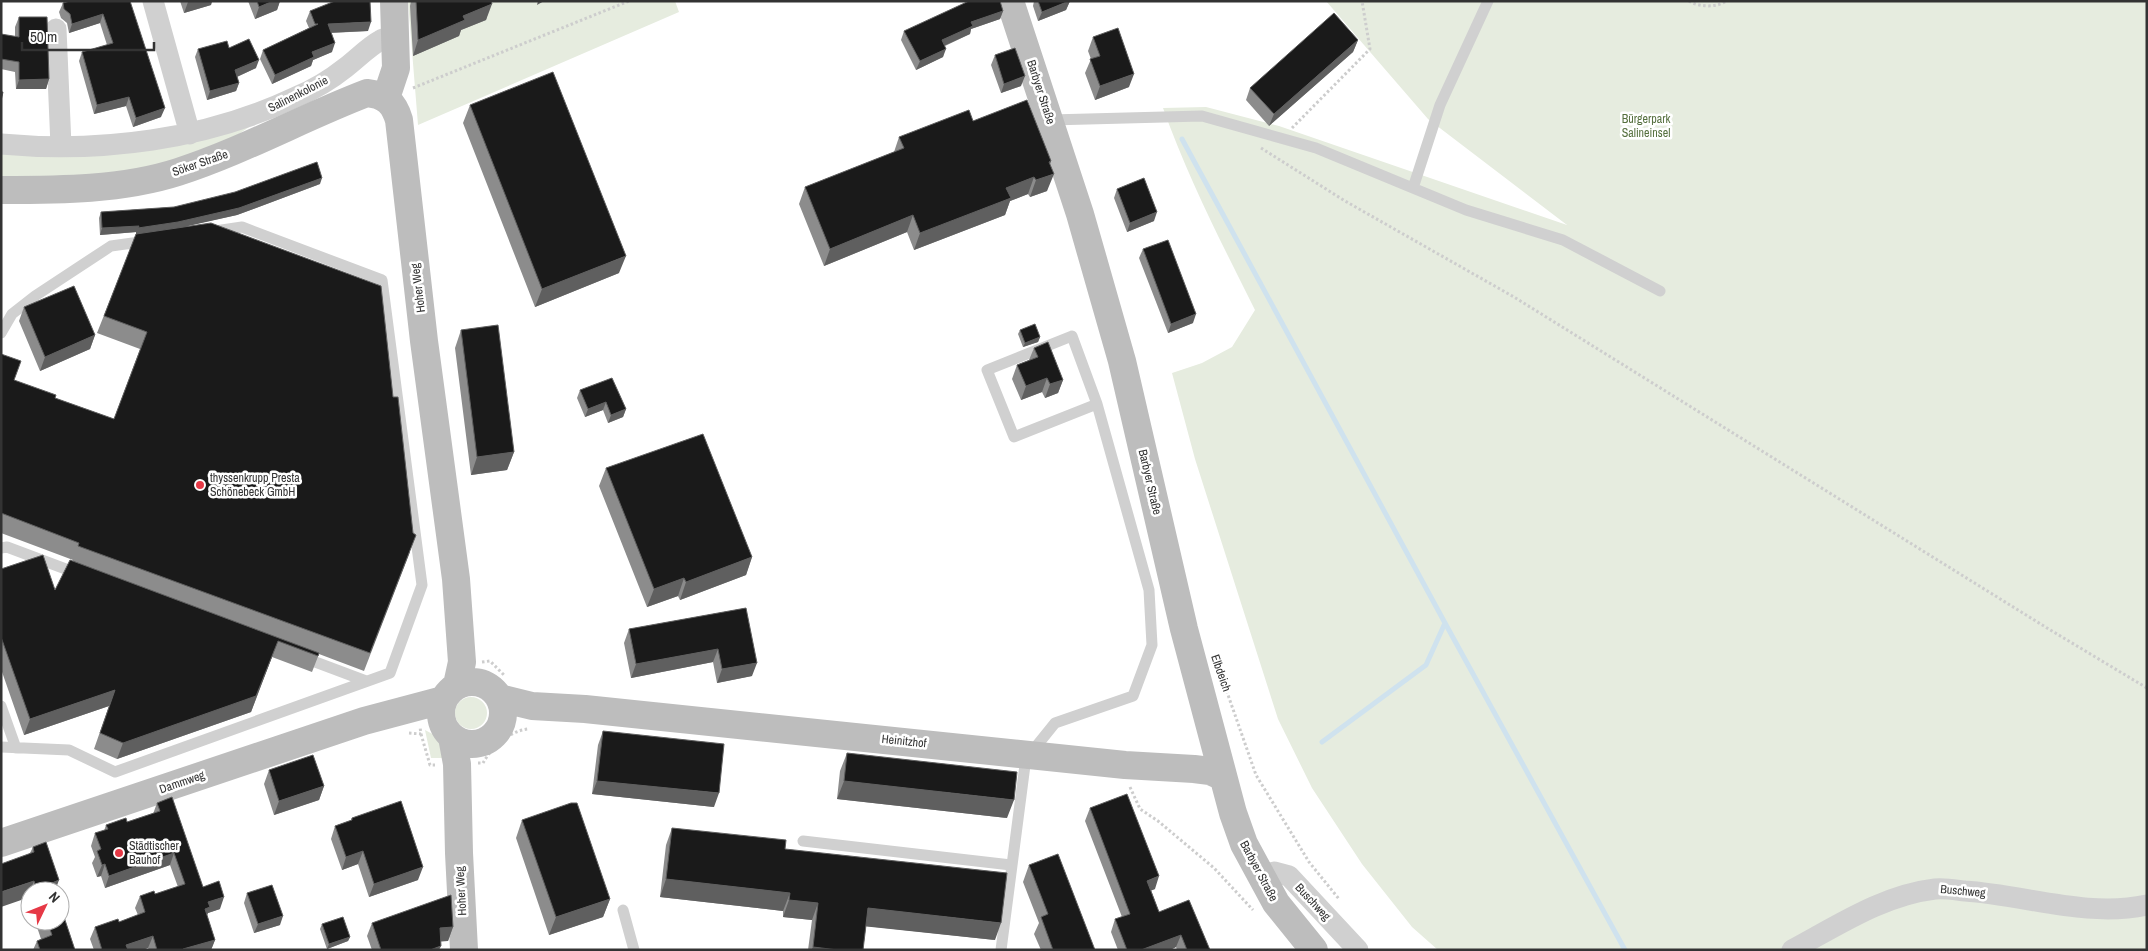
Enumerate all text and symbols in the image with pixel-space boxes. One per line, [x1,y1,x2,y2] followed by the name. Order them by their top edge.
[22,20,155,52] scale bar
[30,26,57,47] text: 50 m
[1023,58,1059,126] street label: Barbyer Straße
[265,72,331,116] street label: Salinenkolonie
[1622,111,1670,141] park label: Bürgerpark Salineinsel
[170,146,230,180] street label: Söker Straße
[407,262,429,314] street label: Hoher Weg
[1135,448,1165,516] street label: Barbyer Straße
[210,470,300,500] place label: thyssenkrupp Presta Schönebeck GmbH
[194,479,206,491] marker: thyssenkrupp Presta Schönebeck GmbH
[1207,652,1235,694] street label: Elbdeich
[881,731,927,751] street label: Heinitzhof
[157,767,207,797] street label: Dammweg
[129,838,180,868] place label: Städtischer Bauhof
[1236,838,1282,904] street label: Barbyer Straße
[113,847,125,859] marker: Städtischer Bauhof
[452,865,470,916] street label: Hoher Weg
[1292,880,1335,924] street label: Buschweg
[20,881,70,931] north arrow
[1940,881,1987,901] street label: Buschweg
[45,888,64,906] text: N

